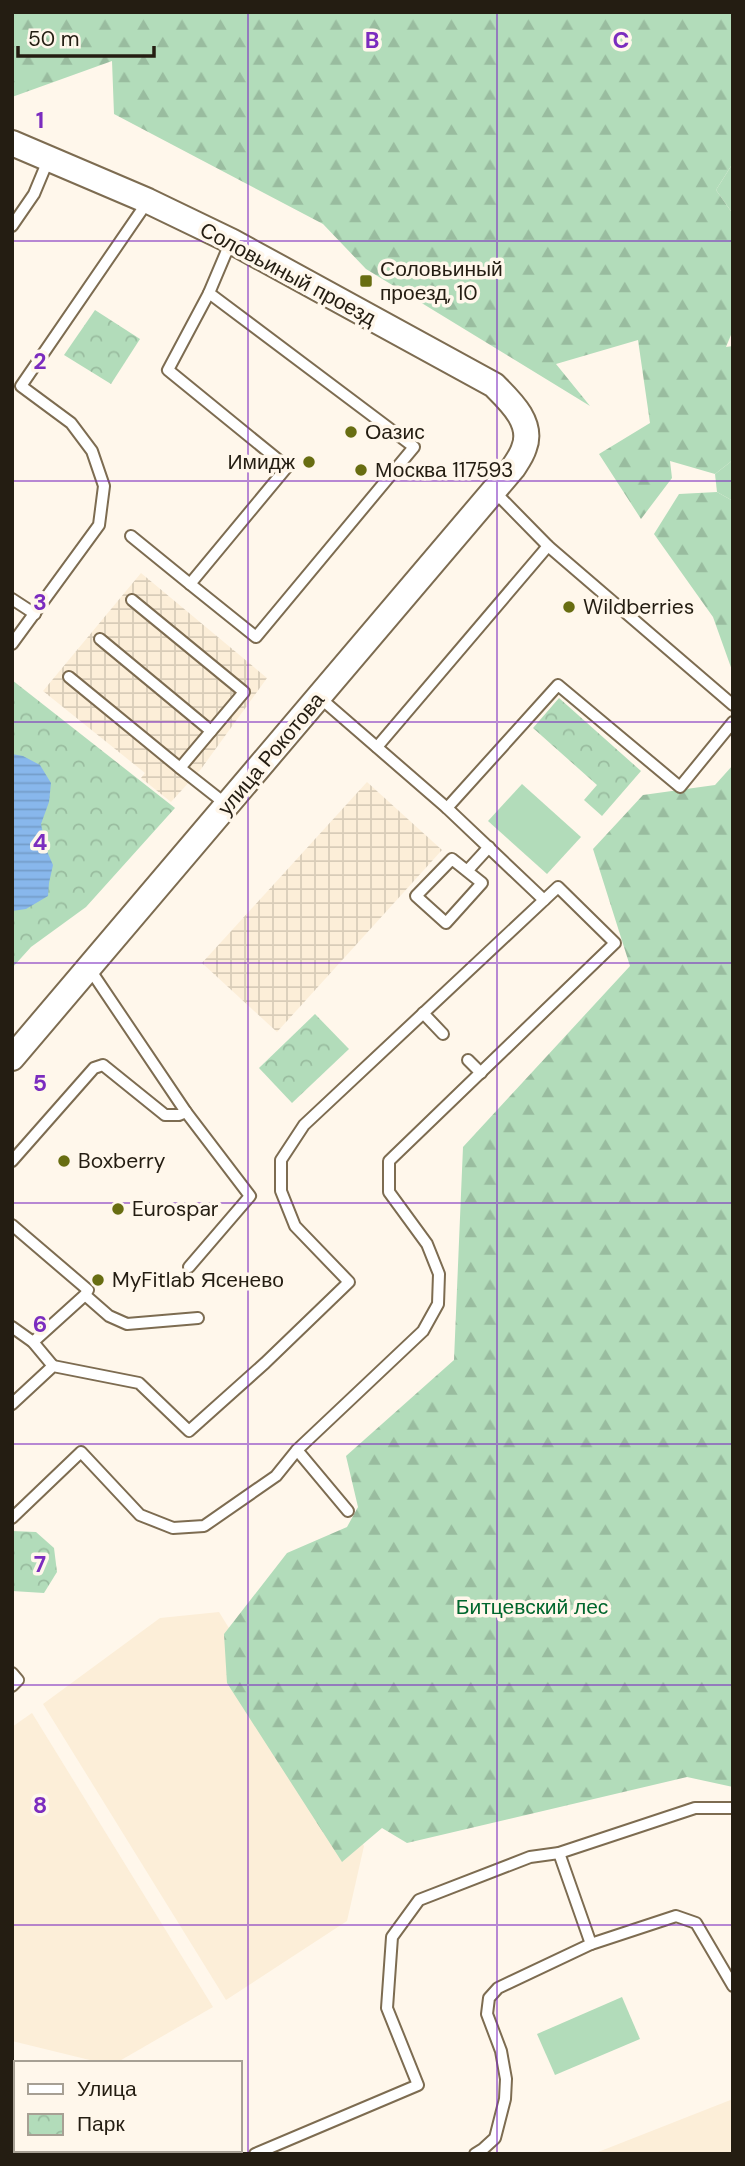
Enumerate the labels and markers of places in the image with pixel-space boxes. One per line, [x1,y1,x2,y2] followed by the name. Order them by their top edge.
[380,255,503,307] place label: Соловьиный проезд, 10
[358,273,374,289] marker: Соловьиный проезд, 10
[365,418,425,446] place label: Оазис
[343,424,359,440] marker: Оазис
[227,448,295,476] place label: Имидж
[301,454,317,470] marker: Имидж
[375,456,513,484] place label: Москва 117593
[353,462,369,478] marker: Москва 117593
[583,593,694,621] place label: Wildberries
[561,599,577,615] marker: Wildberries
[78,1147,166,1175] place label: Boxberry
[56,1153,72,1169] marker: Boxberry
[132,1195,219,1223] place label: Eurospar
[110,1201,126,1217] marker: Eurospar
[112,1266,284,1294] place label: MyFitlab Ясенево
[90,1272,106,1288] marker: MyFitlab Ясенево

